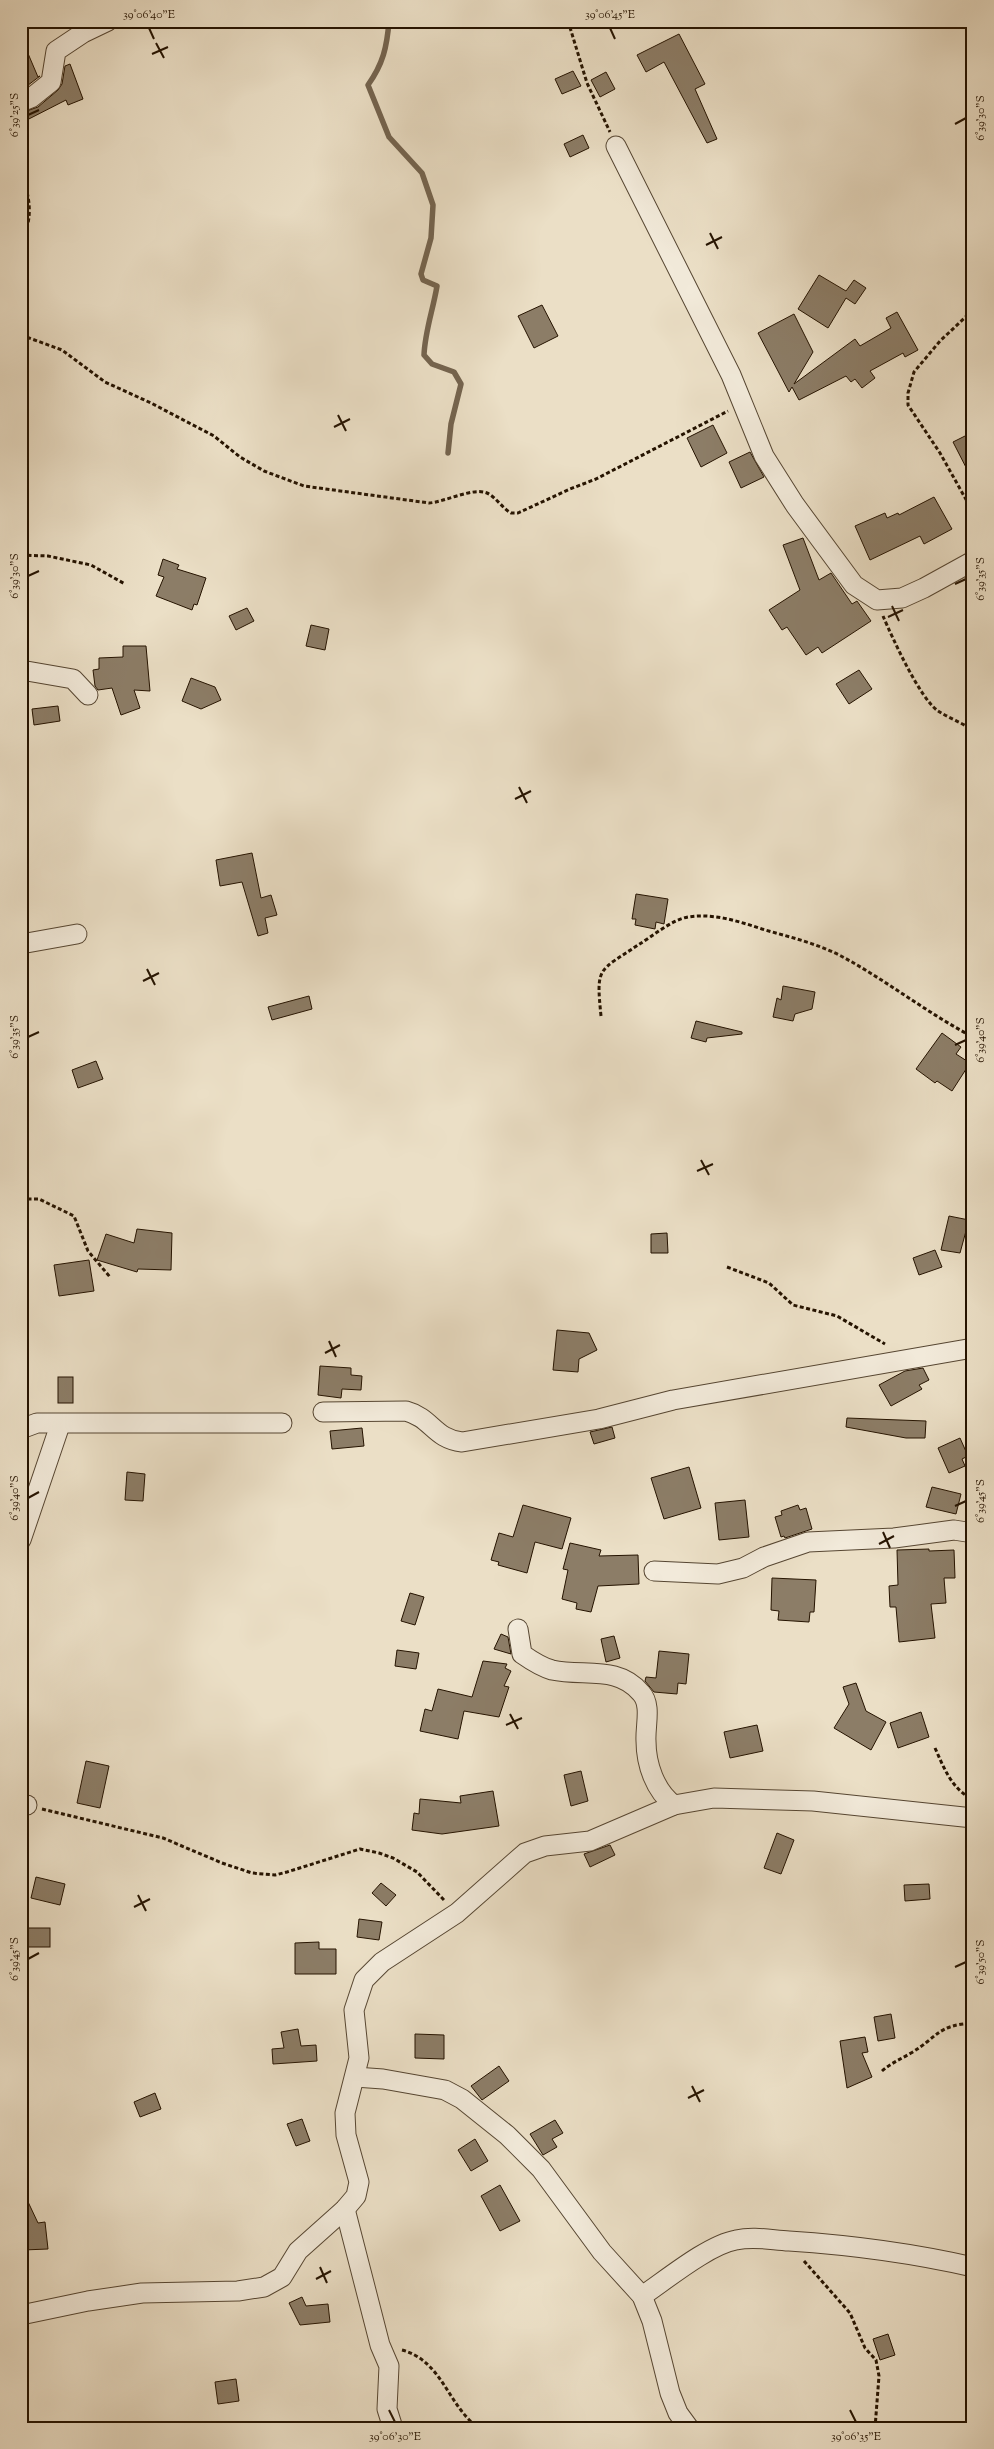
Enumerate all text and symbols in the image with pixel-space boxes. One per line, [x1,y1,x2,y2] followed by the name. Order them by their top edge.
[123,6,176,24] text: 39°06'40"E
[585,6,636,24] text: 39°06'45"E
[6,93,24,137] text: 6°39'25"S
[972,95,990,141] text: 6°39'30"S
[6,553,24,599] text: 6°39'30"S
[972,557,990,601] text: 6°39'35"S
[6,1015,24,1059] text: 6°39'35"S
[972,1017,990,1063] text: 6°39'40"S
[6,1475,24,1521] text: 6°39'40"S
[972,1479,990,1523] text: 6°39'45"S
[6,1937,24,1981] text: 6°39'45"S
[972,1940,990,1984] text: 6°39'50"S
[369,2428,422,2446] text: 39°06'30"E
[831,2428,882,2446] text: 39°06'35"E

